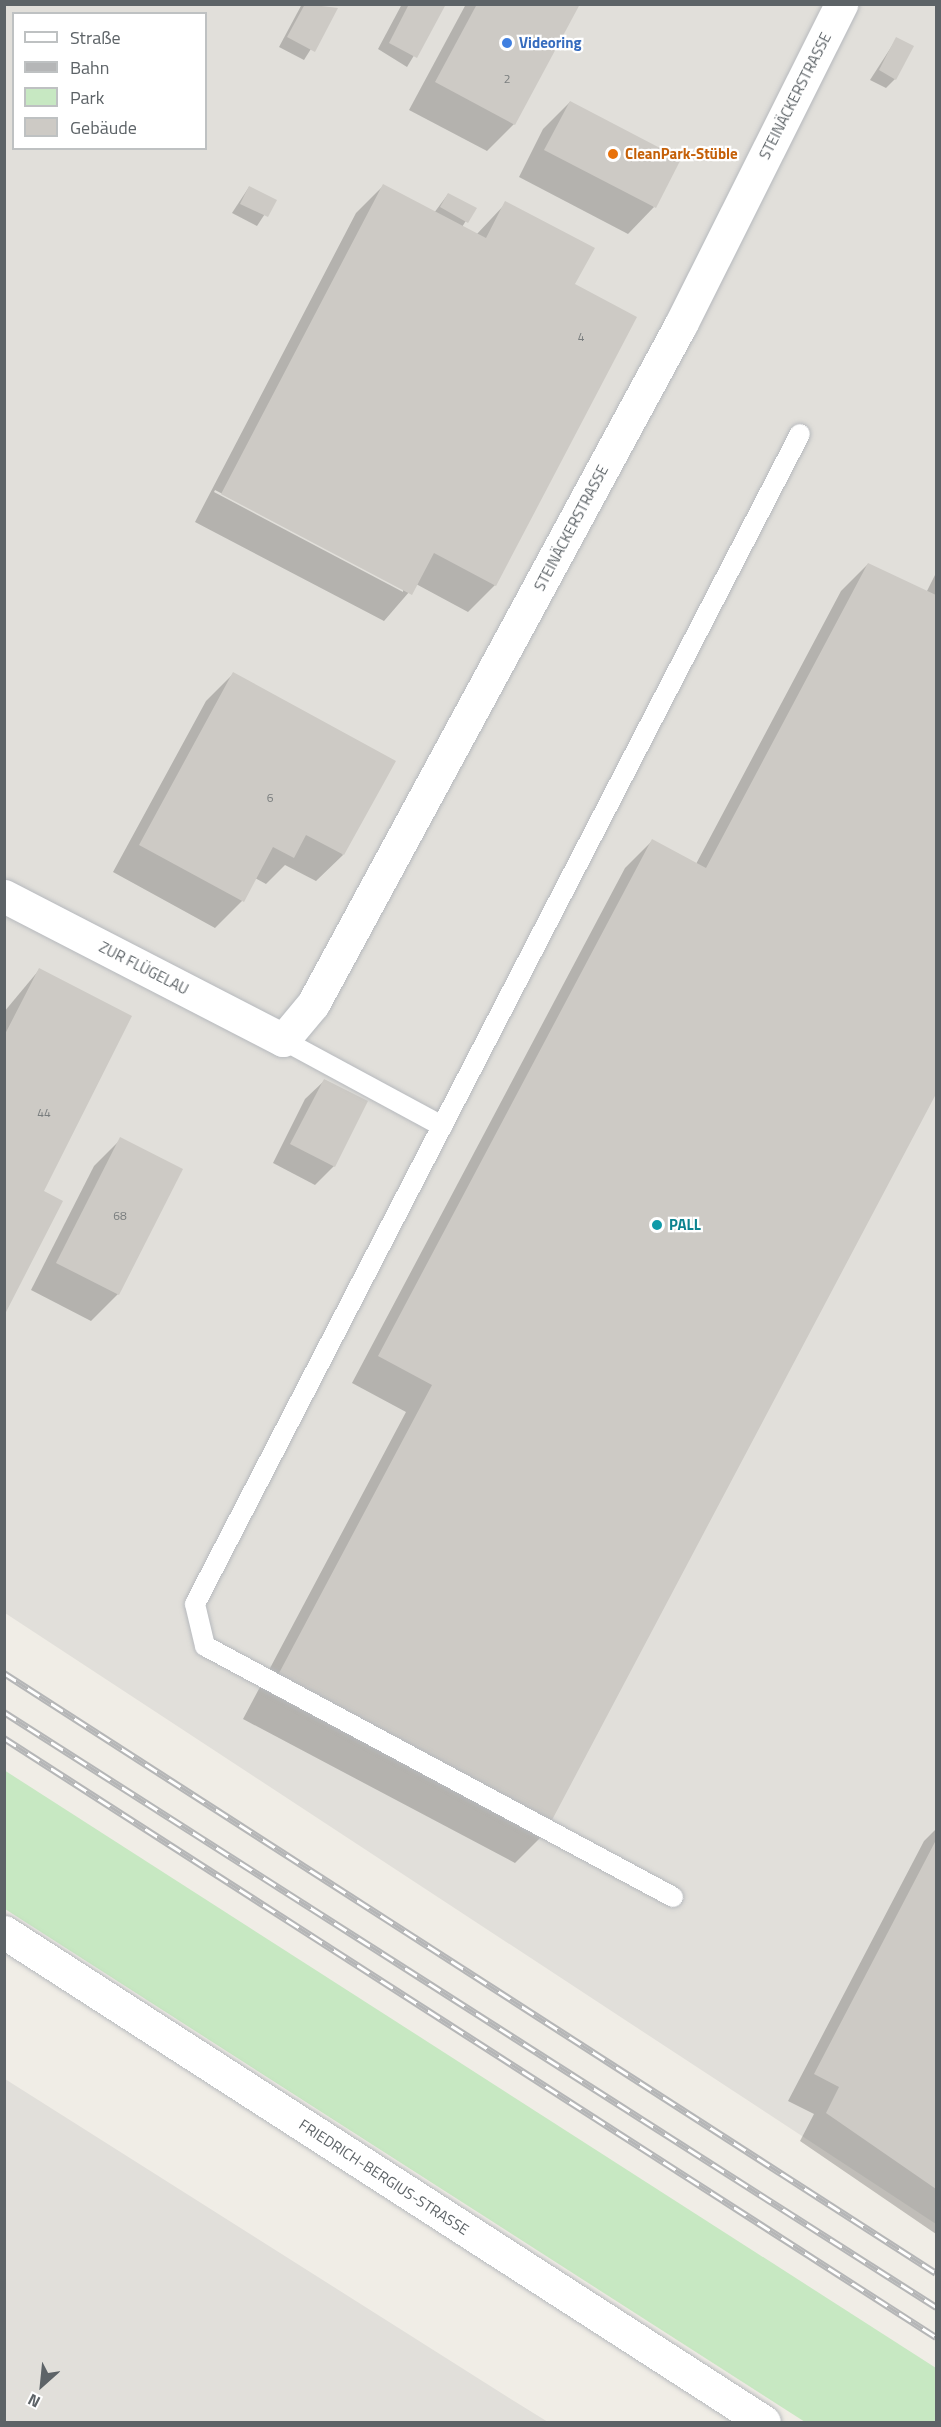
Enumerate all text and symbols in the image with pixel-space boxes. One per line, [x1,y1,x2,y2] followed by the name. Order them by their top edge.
[12,12,207,150] legend
[70,24,121,51] text: Straße
[755,30,835,162] street label: STEINÄCKERSTRASSE
[519,34,582,52] place label: Videoring
[500,36,514,50] marker: Videoring
[70,54,109,81] text: Bahn
[504,72,510,86] house number: 2
[70,84,104,111] text: Park
[70,114,137,141] text: Gebäude
[625,145,738,163] place label: CleanPark-Stüble
[606,147,620,161] marker: CleanPark-Stüble
[578,330,584,344] house number: 4
[530,462,612,594] street label: STEINÄCKERSTRASSE
[267,791,273,805] house number: 6
[96,938,192,998] street label: ZUR FLÜGELAU
[37,1106,51,1120] house number: 44
[113,1209,127,1223] house number: 68
[669,1216,701,1234] place label: PALL
[650,1218,664,1232] marker: PALL
[296,2115,472,2239] street label: FRIEDRICH-BERGIUS-STRASSE
[12,2355,72,2415] north arrow
[23,2388,44,2414] text: N

